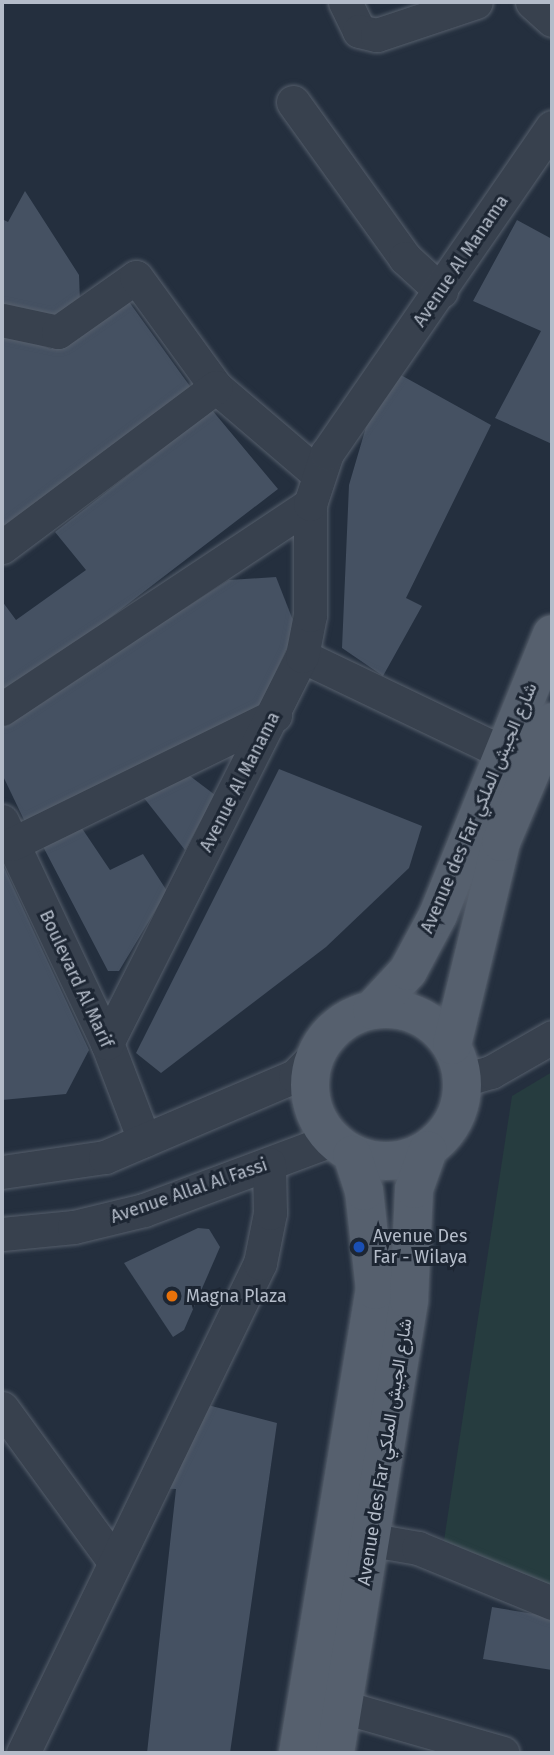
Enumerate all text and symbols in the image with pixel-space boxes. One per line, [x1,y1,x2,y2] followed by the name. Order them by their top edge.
[409,191,513,331] street label: Avenue Al Manama
[416,680,542,936] street label: Avenue des Far شارع الجيش الملكي
[195,708,285,856] street label: Avenue Al Manama
[35,907,117,1051] street label: Boulevard Al Marif
[108,1154,270,1228] street label: Avenue Allal Al Fassi
[373,1226,467,1268] place label: Avenue Des Far - Wilaya
[351,1239,367,1255] marker: Avenue Des Far - Wilaya
[186,1285,287,1307] place label: Magna Plaza
[164,1288,180,1304] marker: Magna Plaza
[353,1317,417,1587] street label: Avenue des Far شارع الجيش الملكي

